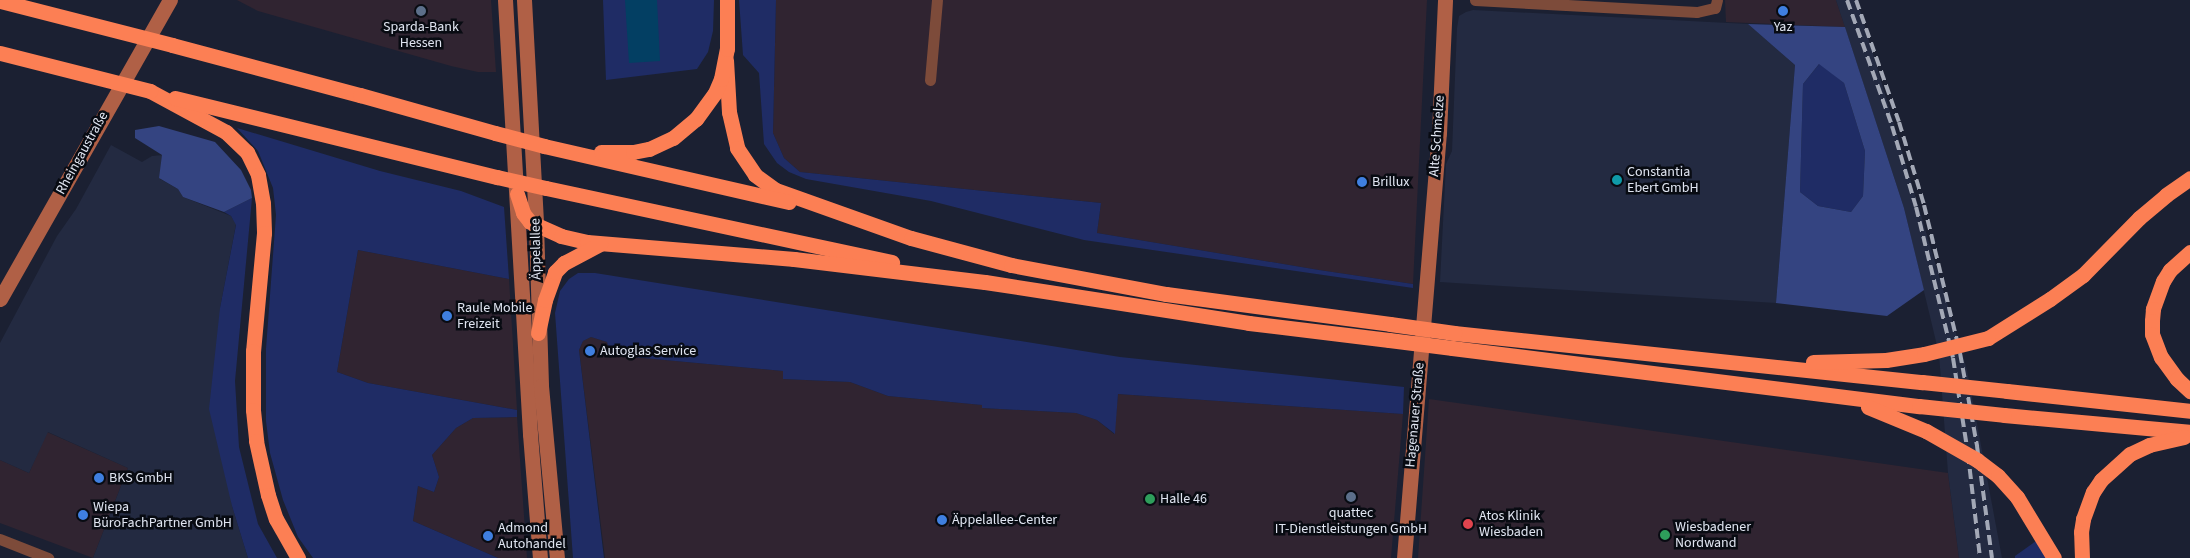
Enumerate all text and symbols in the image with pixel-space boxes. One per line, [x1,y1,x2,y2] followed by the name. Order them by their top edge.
[415,5,427,17] marker: Sparda-Bank Hessen
[1777,5,1789,17] marker: Yaz
[383,19,459,52] place label: Sparda-Bank Hessen
[1774,19,1792,35] place label: Yaz
[1426,95,1448,177] street label: Alte Schmelze
[52,109,112,197] street label: Rheingaustraße
[1627,164,1699,196] place label: Constantia Ebert GmbH
[1372,174,1410,190] place label: Brillux
[1611,174,1623,186] marker: Constantia Ebert GmbH
[1356,176,1368,188] marker: Brillux
[527,218,545,280] street label: Äppelallee
[457,300,532,332] place label: Raule Mobile Freizeit
[441,310,453,322] marker: Raule Mobile Freizeit
[600,343,696,359] place label: Autoglas Service
[584,345,596,357] marker: Autoglas Service
[1402,362,1428,468] street label: Hagenauer Straße
[109,470,173,486] place label: BKS GmbH
[93,472,105,484] marker: BKS GmbH
[1160,491,1207,507] place label: Halle 46
[1345,491,1357,503] marker: quattec IT-Dienstleistungen GmbH
[1144,493,1156,505] marker: Halle 46
[93,499,232,532] place label: Wiepa BüroFachPartner GmbH
[1275,505,1427,538] place label: quattec IT-Dienstleistungen GmbH
[1479,508,1543,540] place label: Atos Klinik Wiesbaden
[77,509,89,521] marker: Wiepa BüroFachPartner GmbH
[952,512,1057,528] place label: Äppelallee-Center
[936,514,948,526] marker: Äppelallee-Center
[1461,517,1475,531] marker: Atos Klinik Wiesbaden
[1675,519,1751,552] place label: Wiesbadener Nordwand
[498,520,566,552] place label: Admond Autohandel
[1659,529,1671,541] marker: Wiesbadener Nordwand
[482,530,494,542] marker: Admond Autohandel

